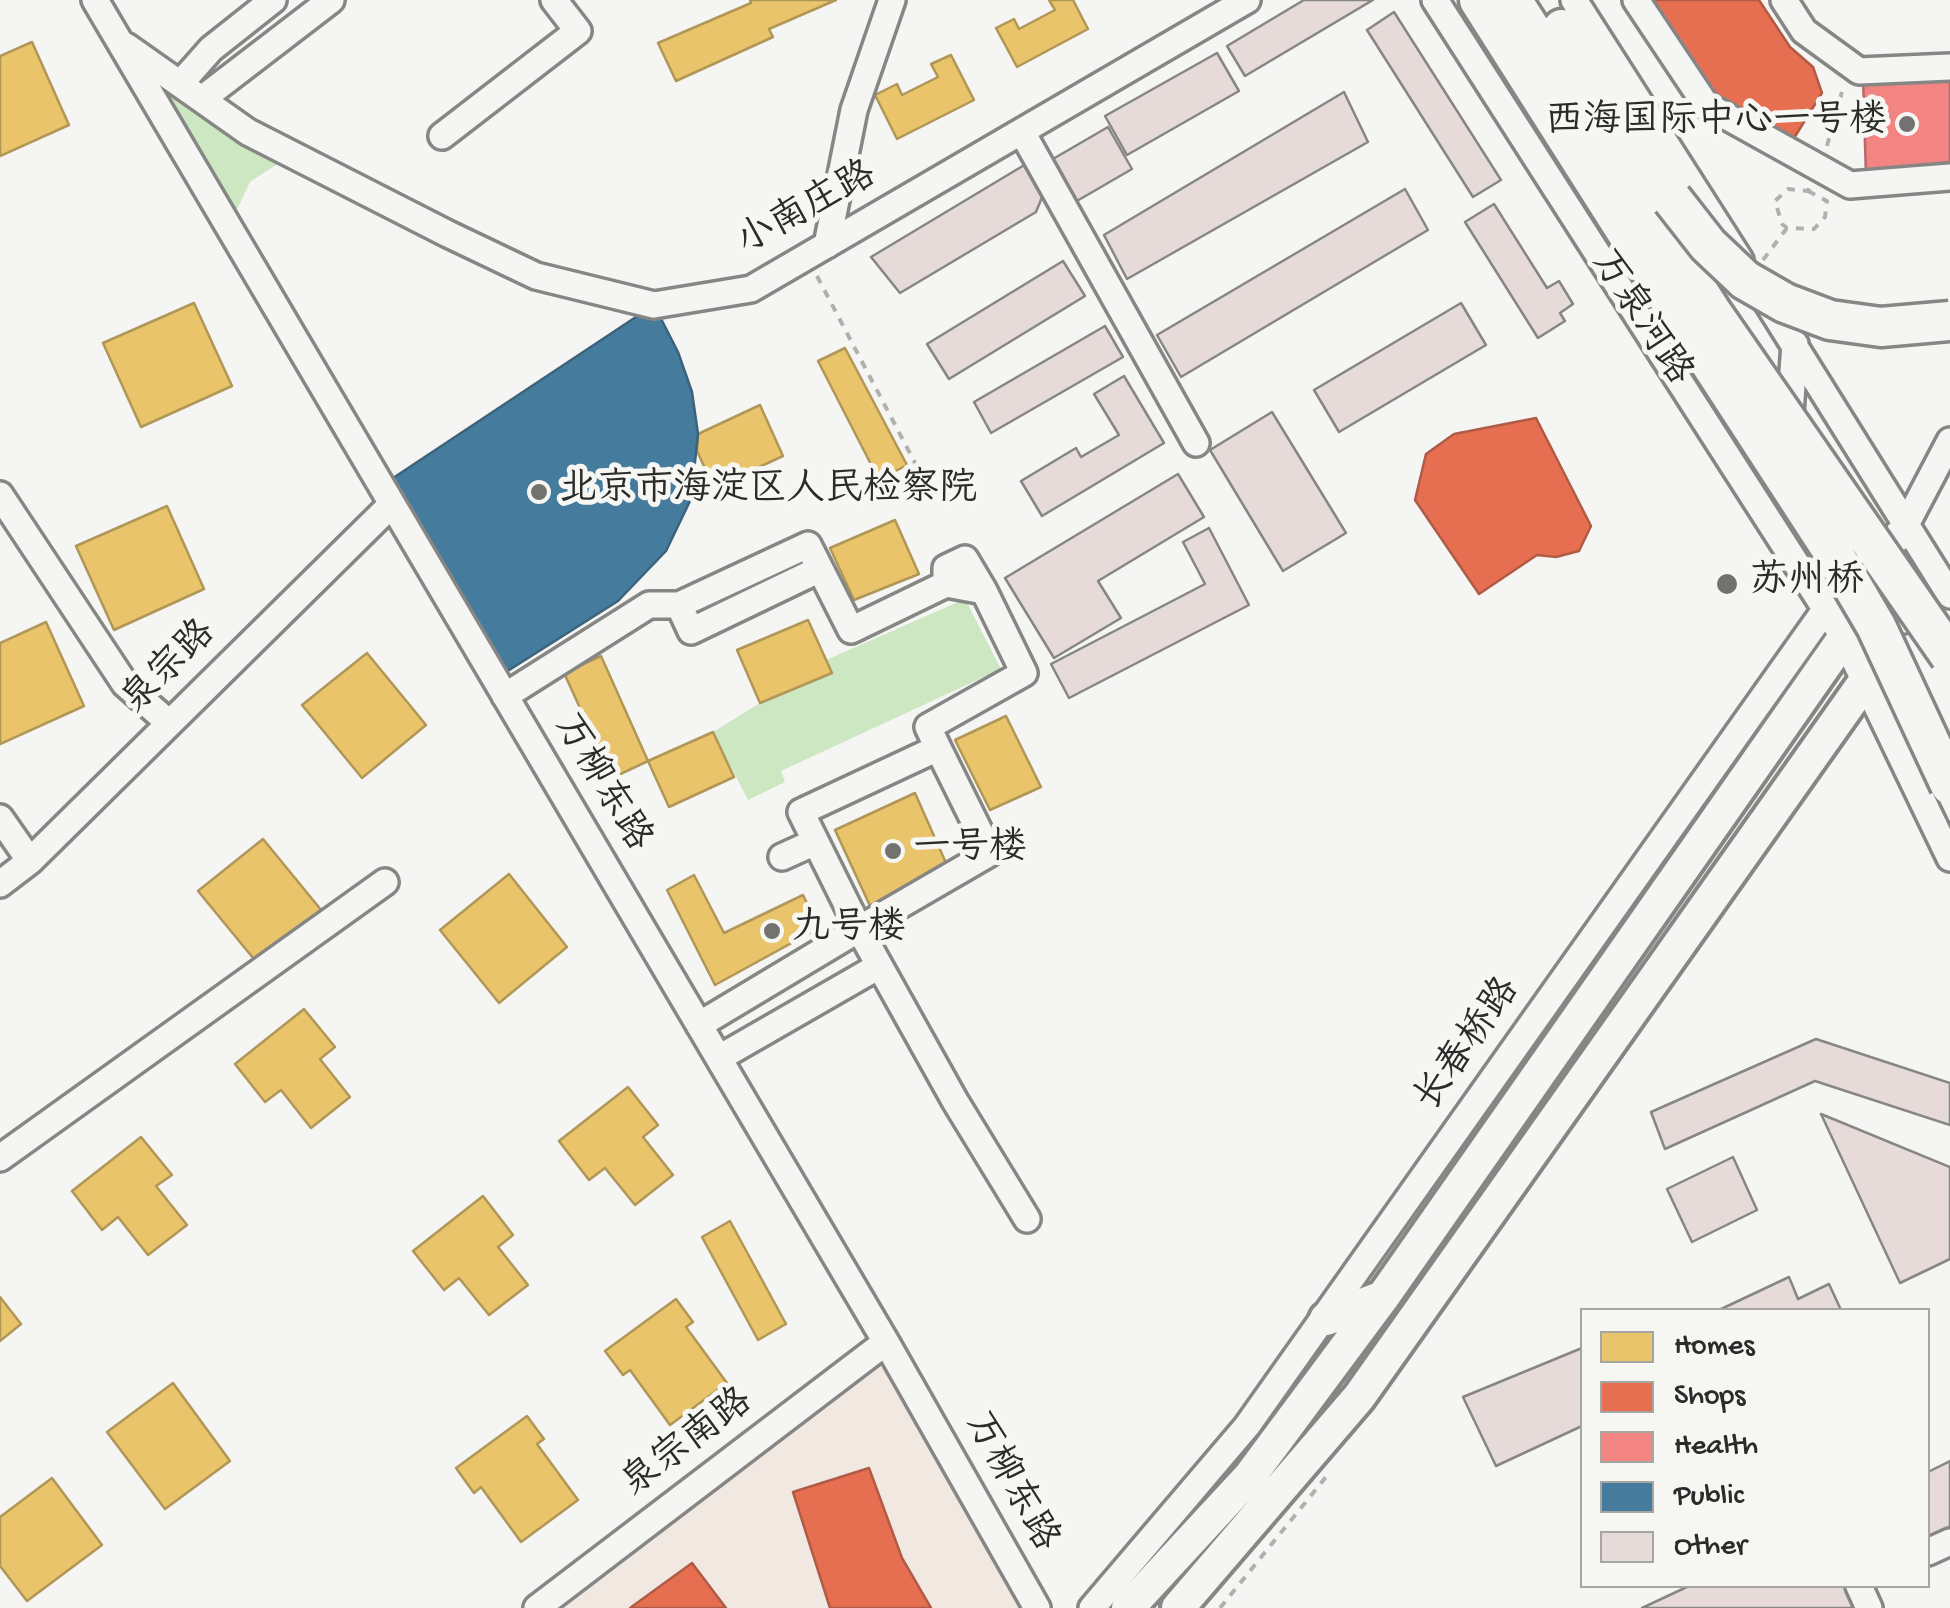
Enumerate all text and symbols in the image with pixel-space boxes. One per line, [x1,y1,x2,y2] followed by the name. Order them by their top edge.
[1545,101,1887,147] place label: 西海国际中心一号楼
[1896,113,1918,135] marker: 西海国际中心一号楼
[730,154,886,268] street label: 小南庄路
[1578,243,1700,395] street label: 万泉河路
[559,469,977,515] place label: 北京市海淀区人民检察院
[528,481,550,503] marker: 北京市海淀区人民检察院
[1750,561,1864,607] place label: 苏州桥
[1714,571,1740,597] marker: 苏州桥
[115,613,227,725] street label: 泉宗路
[541,707,659,861] street label: 万柳东路
[913,828,1027,874] place label: 一号楼
[882,840,904,862] marker: 一号楼
[792,908,906,954] place label: 九号楼
[761,920,783,942] marker: 九号楼
[1408,971,1532,1121] street label: 长春桥路
[1580,1308,1930,1588] legend
[1674,1330,1755,1365] text: Homes
[1674,1380,1745,1415] text: Shops
[615,1381,763,1509] street label: 泉宗南路
[952,1405,1066,1561] street label: 万柳东路
[1674,1430,1758,1465] text: Health
[1674,1480,1744,1515] text: Public
[1674,1530,1747,1565] text: Other

